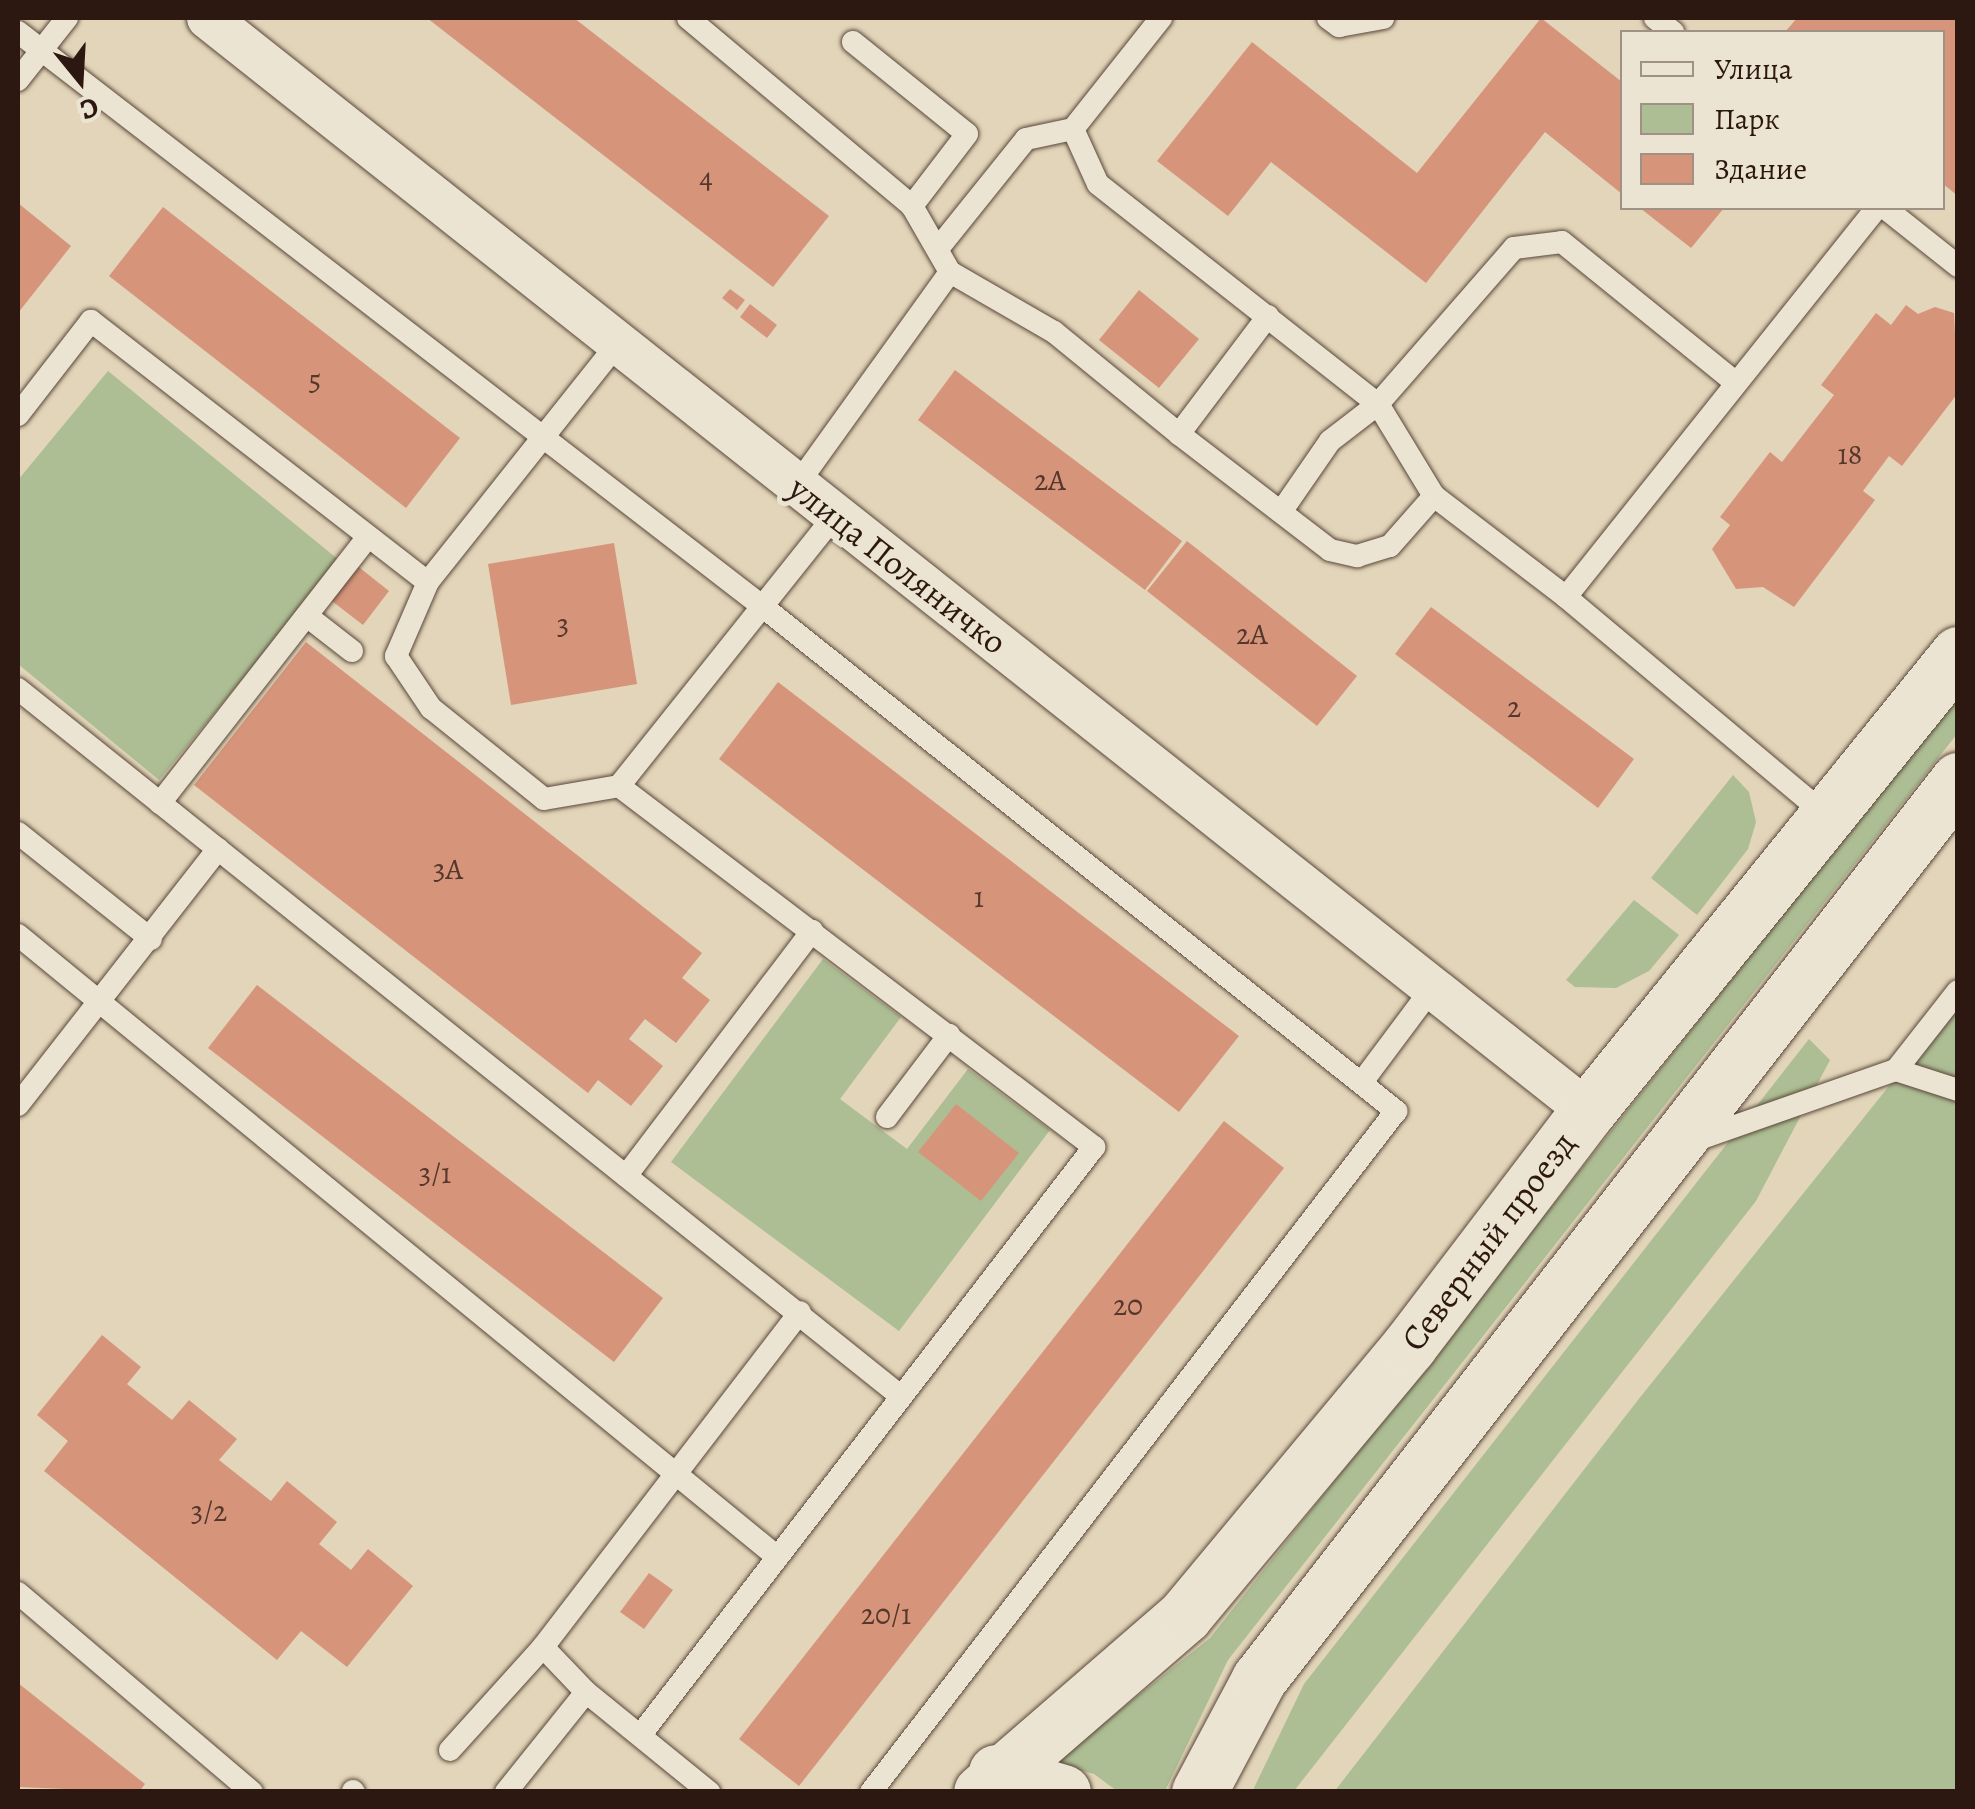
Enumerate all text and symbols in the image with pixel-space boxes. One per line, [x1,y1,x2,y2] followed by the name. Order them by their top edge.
[30,30,130,130] north arrow
[1620,30,1945,210] legend
[1714,49,1793,89] text: Улица
[75,88,103,129] text: С
[1714,99,1780,139] text: Парк
[1714,149,1807,189] text: Здание
[699,160,713,196] house number: 4
[309,362,321,398] house number: 5
[1838,436,1862,472] house number: 18
[1034,462,1066,498] house number: 2А
[781,467,1015,663] street label: улица Поляничко
[557,606,569,642] house number: 3
[1236,616,1268,652] house number: 2А
[1507,689,1521,725] house number: 2
[433,851,463,887] house number: 3А
[974,879,984,915] house number: 1
[1392,1123,1584,1359] street label: Северный проезд
[419,1155,451,1191] house number: 3/1
[1113,1287,1143,1323] house number: 20
[191,1493,227,1529] house number: 3/2
[861,1596,911,1632] house number: 20/1

